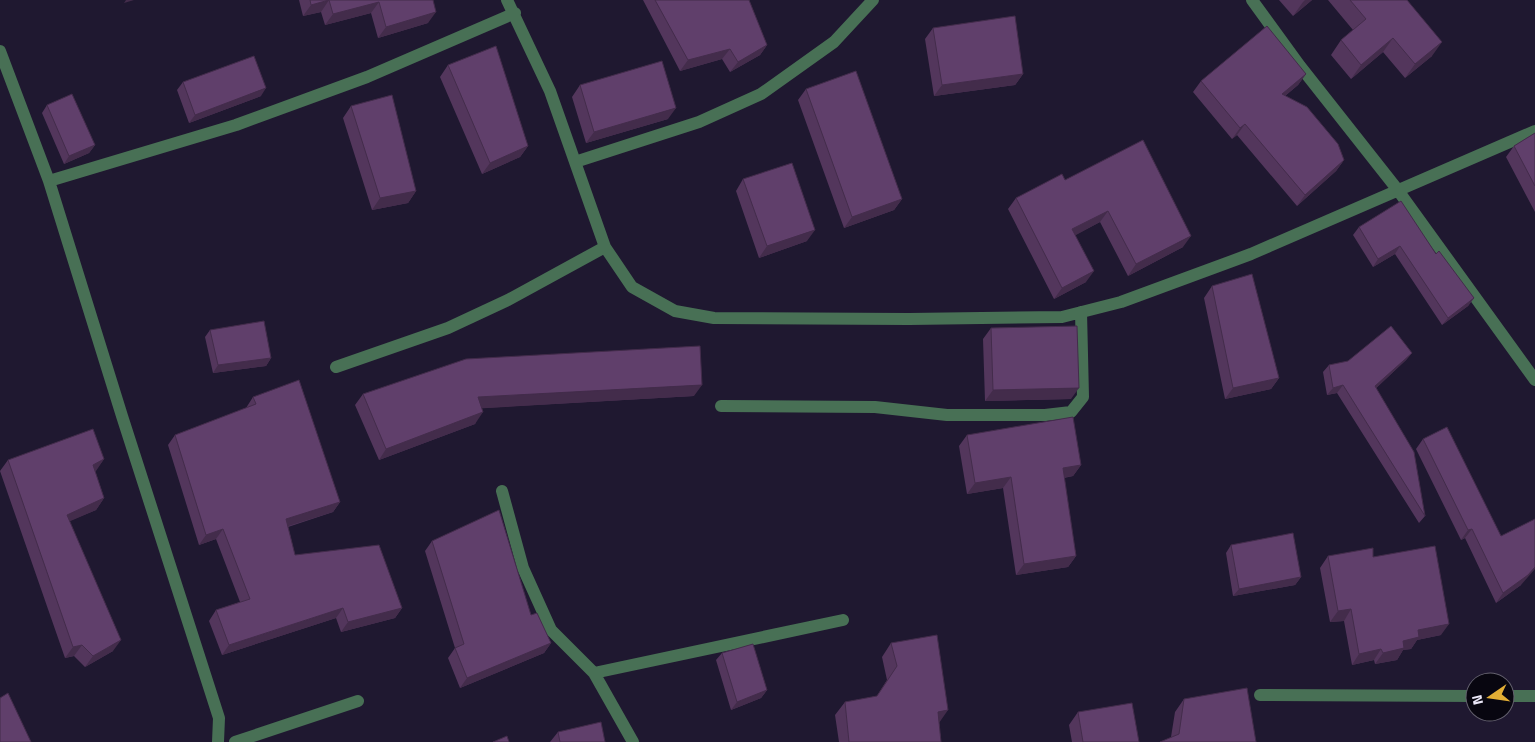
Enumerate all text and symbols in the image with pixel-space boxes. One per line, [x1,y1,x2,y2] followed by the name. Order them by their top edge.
[1465,672,1515,722] north arrow
[1466,693,1488,707] text: N

